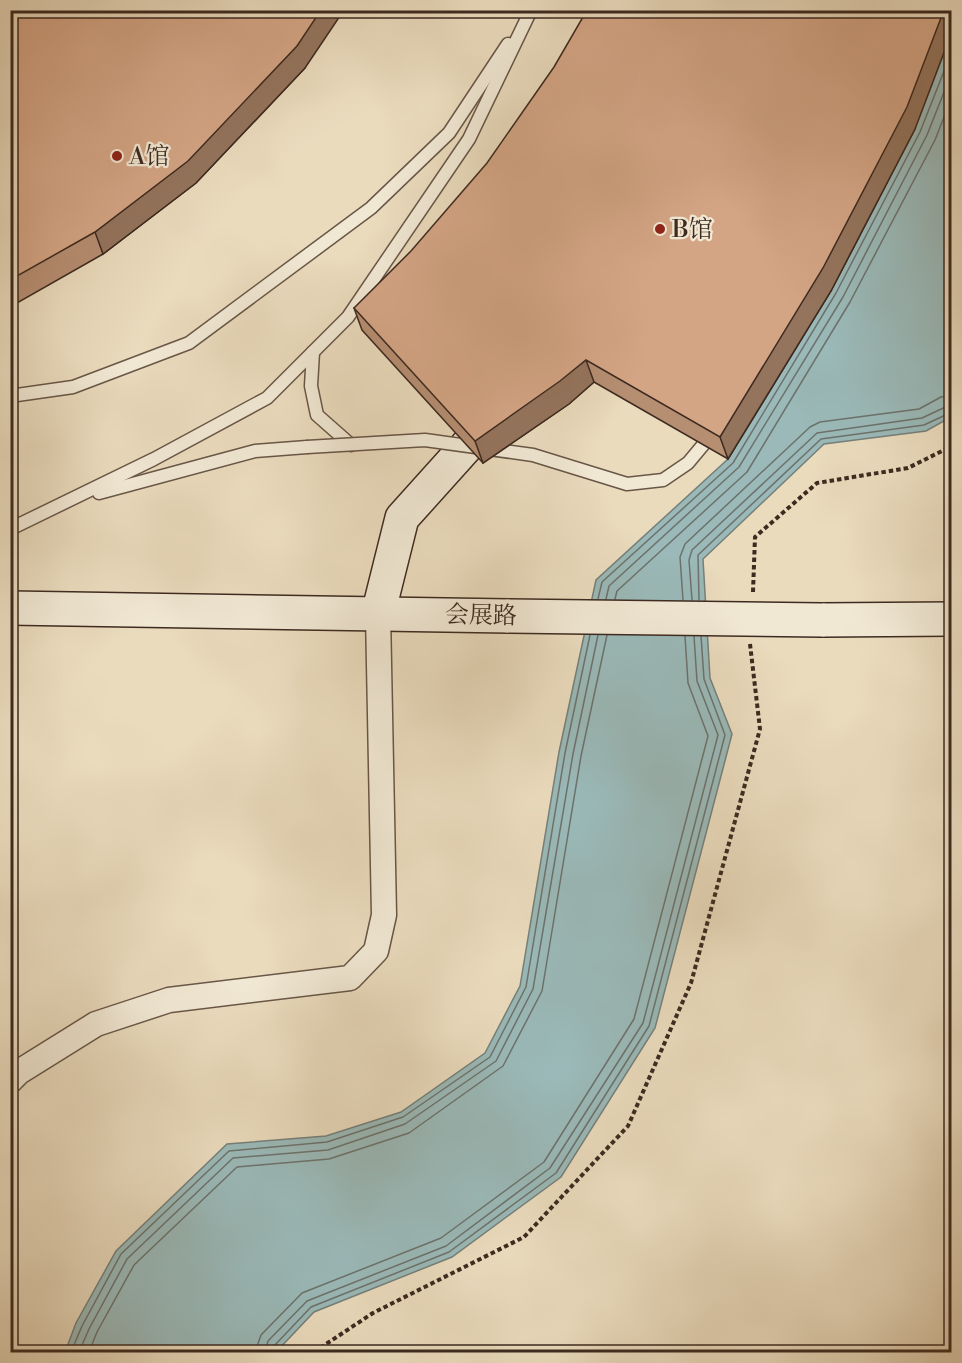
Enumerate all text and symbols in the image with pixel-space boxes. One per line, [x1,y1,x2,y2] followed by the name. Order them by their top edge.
[128,142,169,172] place label: A馆
[110,149,124,163] marker: A馆
[671,215,713,245] place label: B馆
[653,222,667,236] marker: B馆
[445,600,517,632] street label: 会展路

